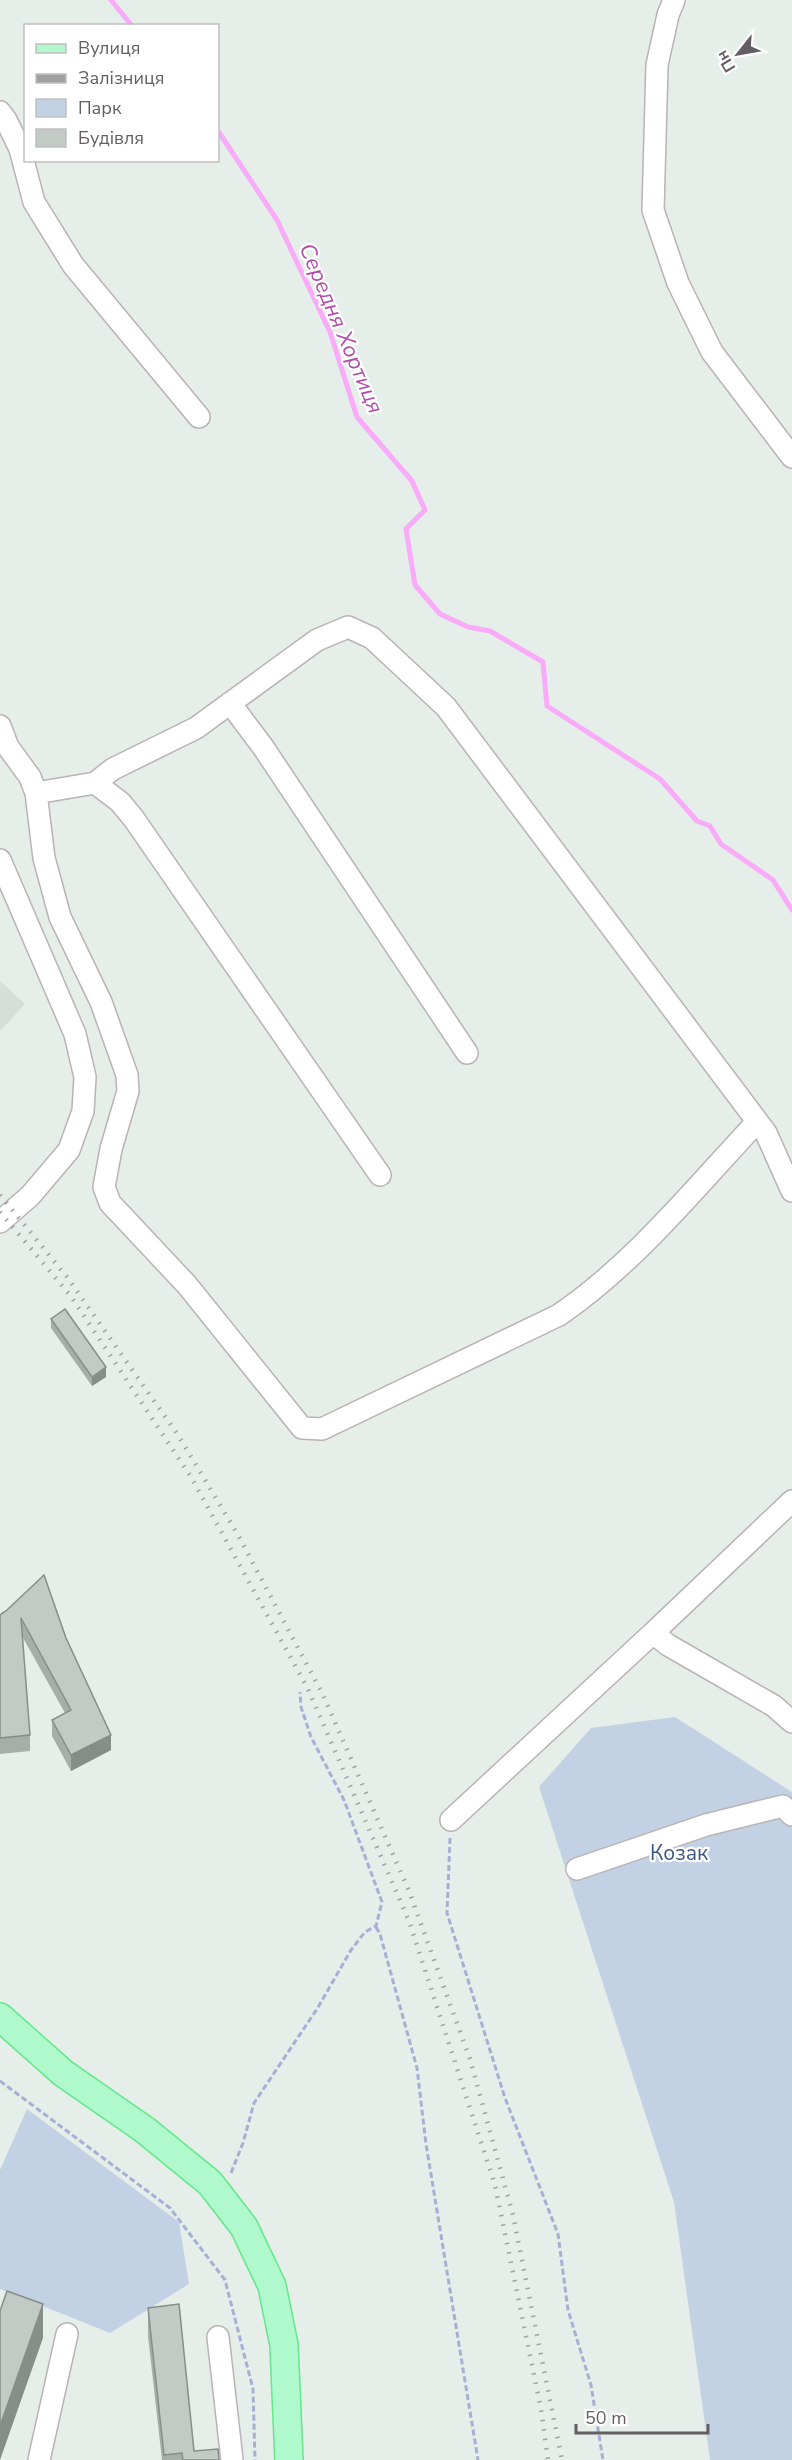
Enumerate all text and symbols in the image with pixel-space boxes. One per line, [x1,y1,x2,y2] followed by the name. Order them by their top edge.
[24,24,219,162] legend
[708,24,768,84] north arrow
[78,36,140,60] text: Вулиця
[711,46,741,76] text: Пн
[78,66,164,90] text: Залізниця
[78,96,122,120] text: Парк
[78,126,144,150] text: Будівля
[292,239,390,418] water label: Середня Хортиця
[650,1839,709,1867] park label: Козак
[576,2397,708,2435] scale bar
[585,2406,627,2430] text: 50 m

